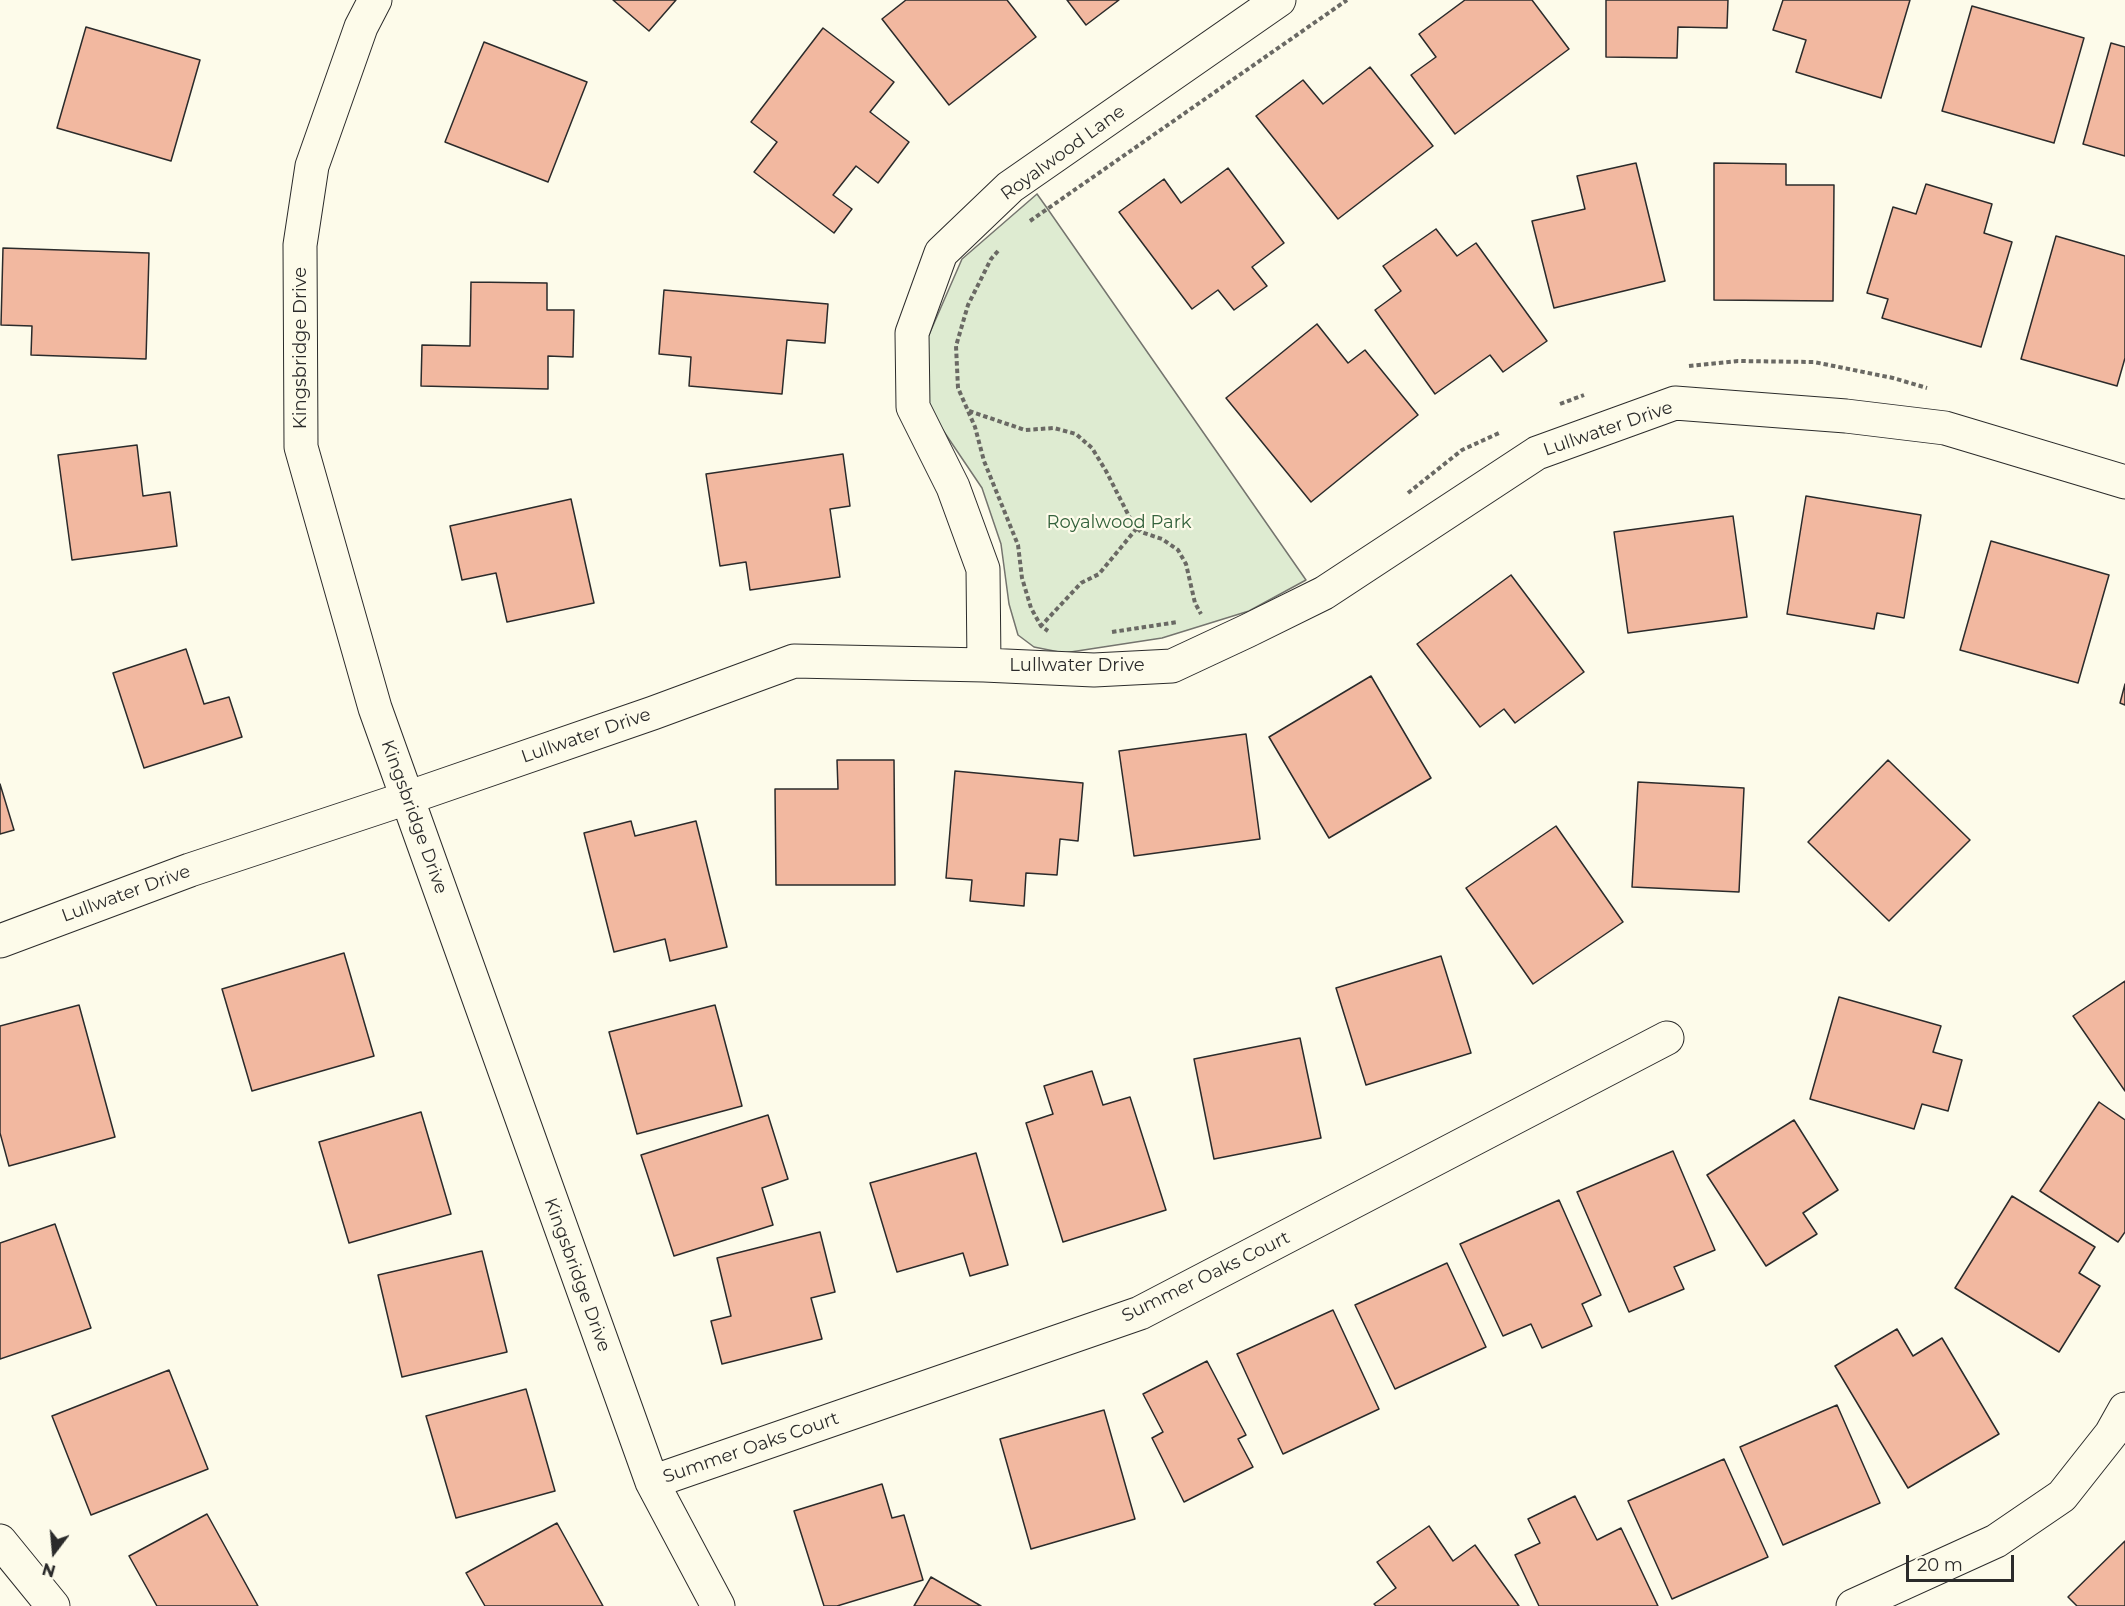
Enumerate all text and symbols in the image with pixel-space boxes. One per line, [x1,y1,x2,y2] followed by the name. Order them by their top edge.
[997,101,1129,205] street label: Royalwood Lane
[290,267,312,429] street label: Kingsbridge Drive
[1541,397,1675,461] street label: Lullwater Drive
[1046,512,1192,534] park label: Royalwood Park
[1009,655,1145,677] street label: Lullwater Drive
[519,704,653,768] street label: Lullwater Drive
[376,737,452,897] street label: Kingsbridge Drive
[59,861,193,927] street label: Lullwater Drive
[539,1195,615,1355] street label: Kingsbridge Drive
[1118,1227,1294,1327] street label: Summer Oaks Court
[660,1408,842,1488] street label: Summer Oaks Court
[24,1522,84,1582] north arrow
[1909,1543,2017,1581] scale bar
[1917,1554,1963,1576] text: 20 m
[40,1559,58,1581] text: N

